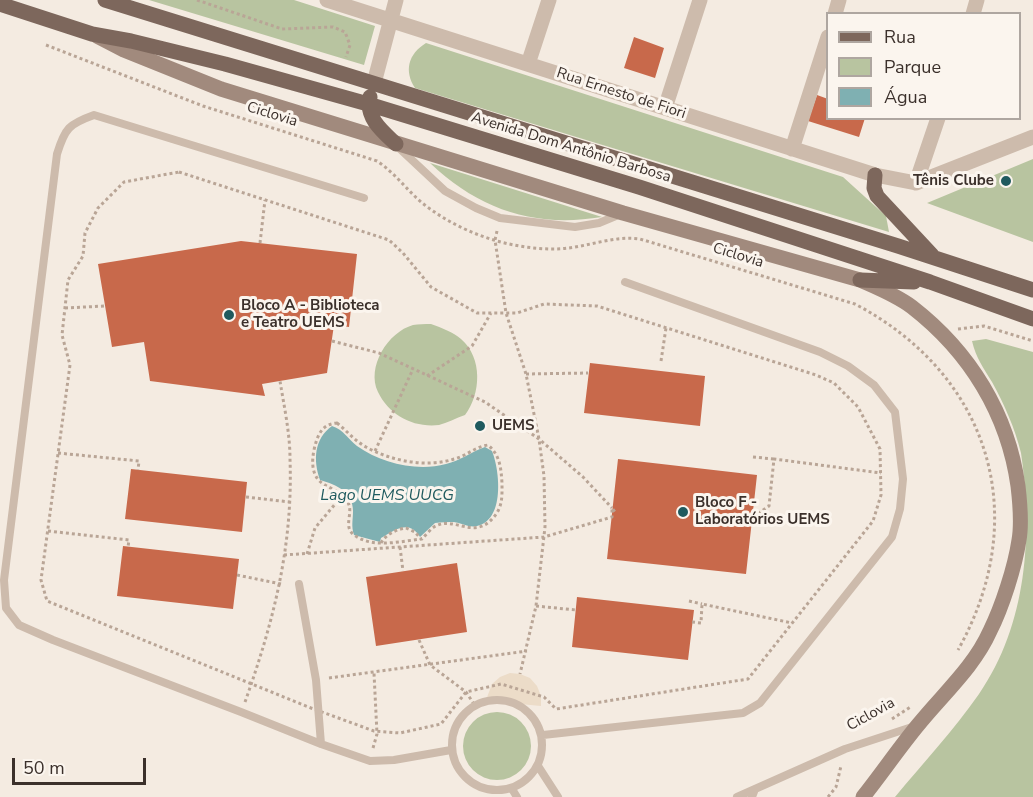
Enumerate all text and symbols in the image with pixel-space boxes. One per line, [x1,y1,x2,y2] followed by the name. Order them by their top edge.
[826,12,1021,120] legend
[884,25,916,49] text: Rua
[884,55,941,79] text: Parque
[554,65,688,123] street label: Rua Ernesto de Fiori
[884,85,927,109] text: Água
[244,99,300,131] street label: Ciclovia
[469,109,673,187] street label: Avenida Dom Antônio Barbosa
[913,172,994,190] place label: Tênis Clube
[999,174,1013,188] marker: Tênis Clube
[710,240,766,272] street label: Ciclovia
[241,297,379,332] place label: Bloco A - Biblioteca e Teatro UEMS
[222,308,236,322] marker: Bloco A - Biblioteca e Teatro UEMS
[492,417,535,435] place label: UEMS
[473,419,487,433] marker: UEMS
[320,486,454,506] water label: Lago UEMS UUCG
[695,494,830,529] place label: Bloco F - Laboratórios UEMS
[676,505,690,519] marker: Bloco F - Laboratórios UEMS
[844,694,898,736] street label: Ciclovia
[15,746,148,784] scale bar
[23,756,65,780] text: 50 m

